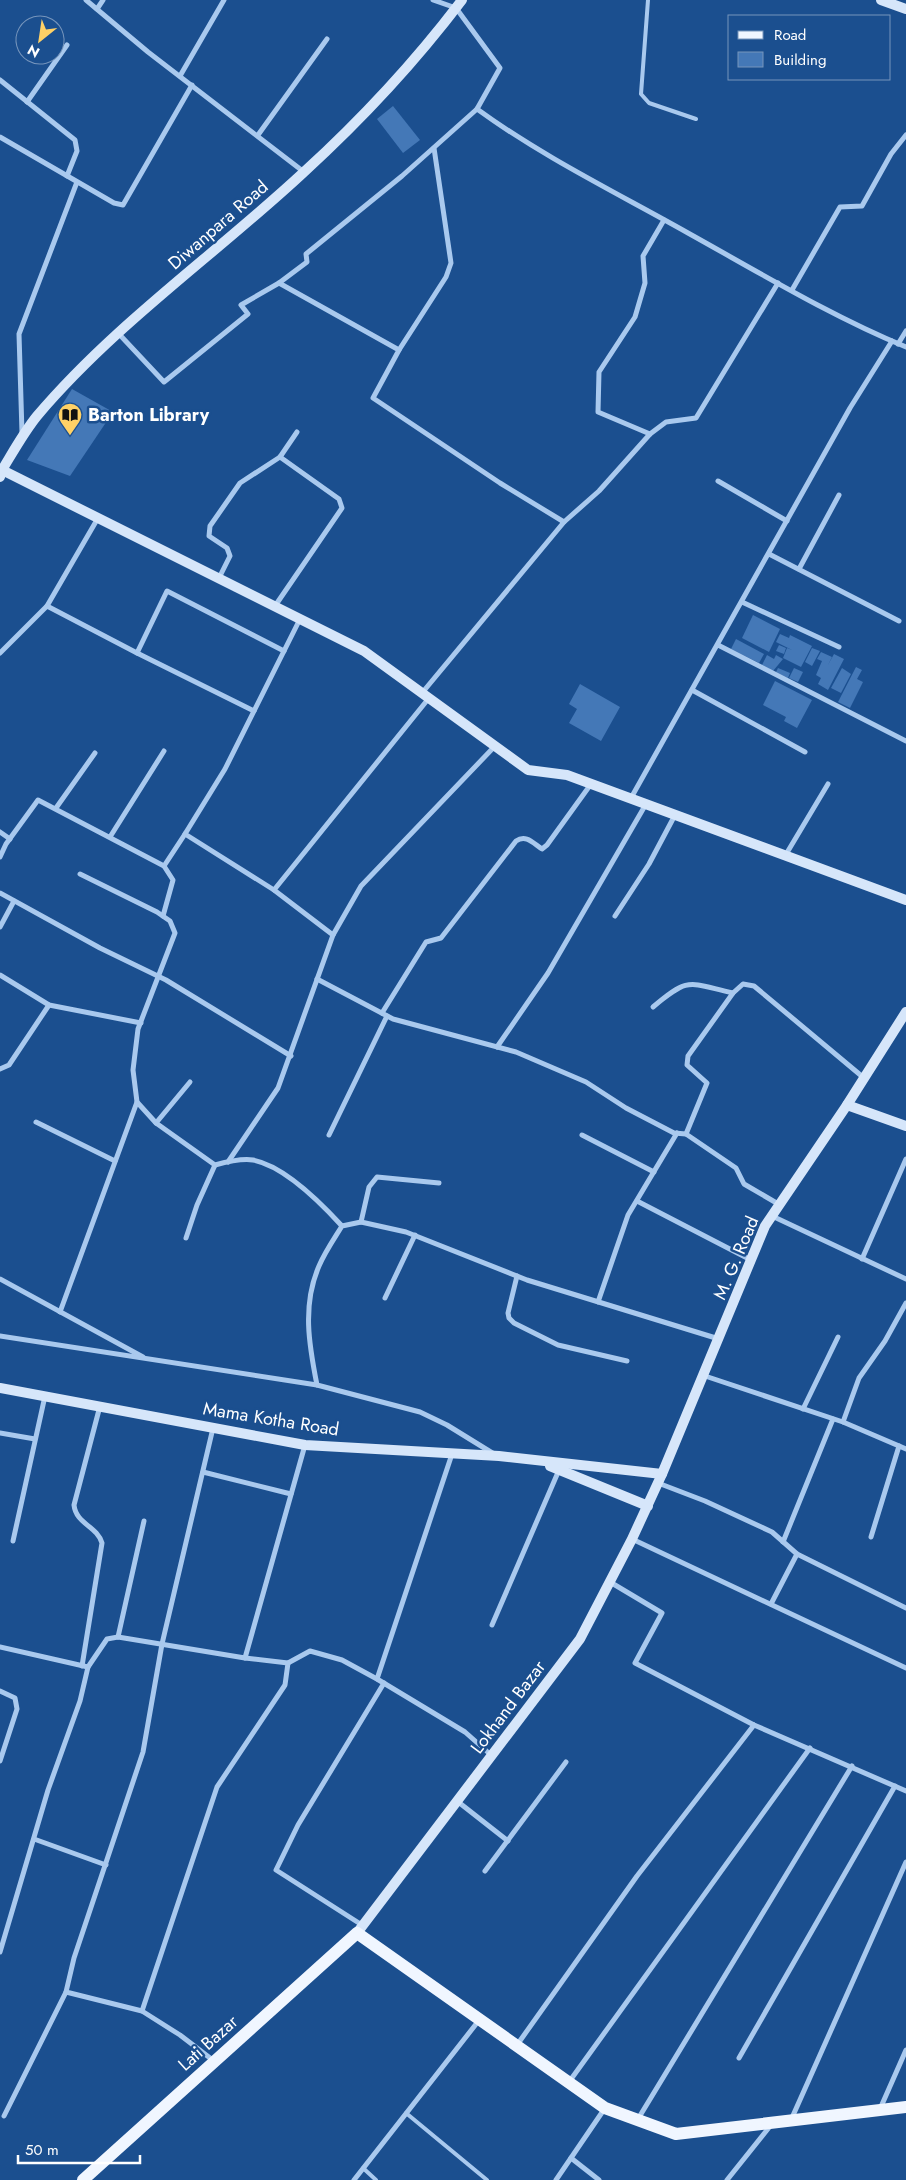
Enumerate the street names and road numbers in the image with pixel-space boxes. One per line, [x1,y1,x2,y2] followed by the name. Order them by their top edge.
[162,174,274,276] street label: Diwanpara Road
[707,1212,765,1304] street label: M. G. Road
[201,1395,341,1443] street label: Mama Kotha Road
[464,1654,552,1759] street label: Lokhand Bazar
[172,2008,244,2077] street label: Lati Bazar

